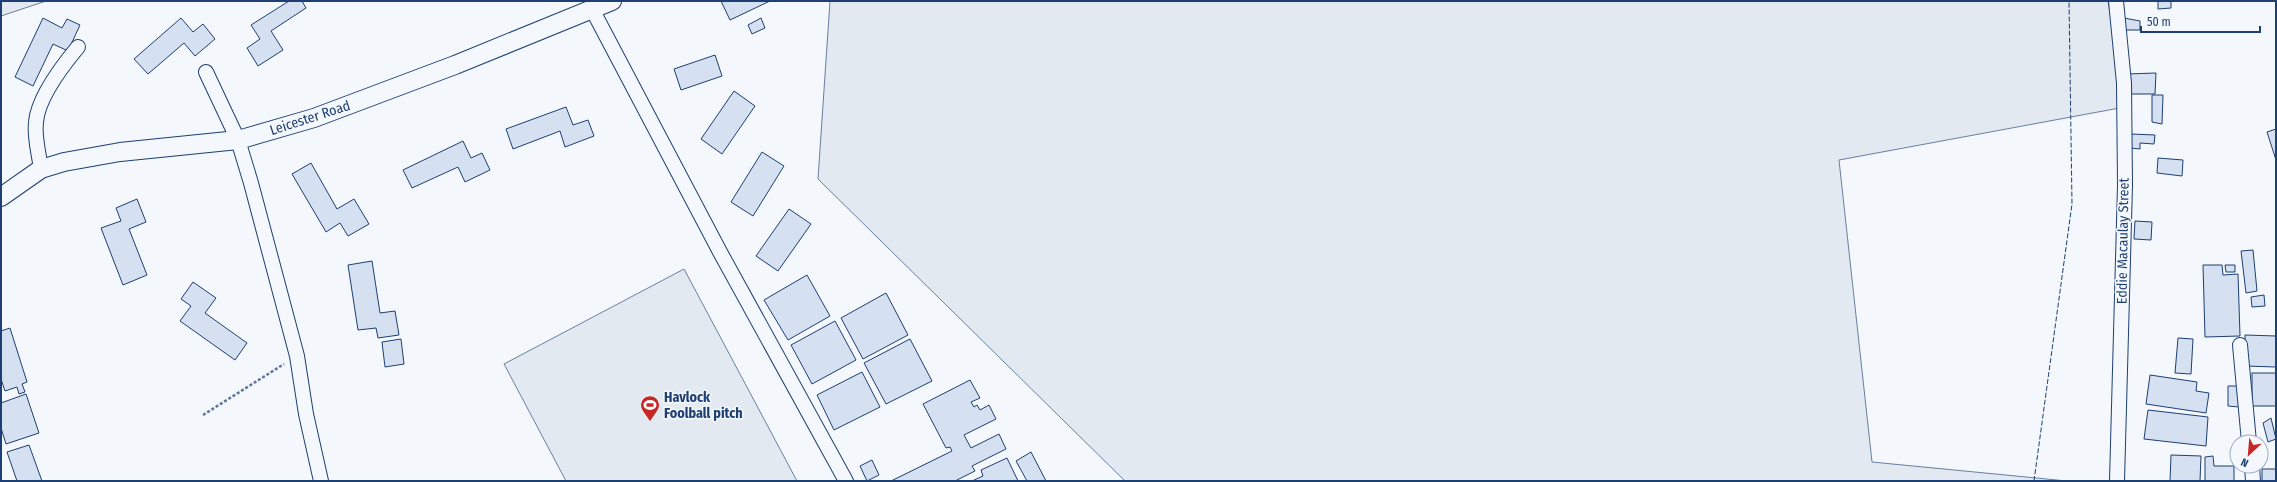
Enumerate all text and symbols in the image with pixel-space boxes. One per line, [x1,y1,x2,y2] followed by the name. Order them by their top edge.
[2141,8,2260,34] scale bar
[2147,15,2171,29] text: 50 m
[268,97,352,139] street label: Leicester Road
[2113,177,2133,304] street label: Eddie Macaulay Street
[664,389,743,422] place label: Havlock Foolball pitch
[639,394,661,422] sports icon: Havlock Foolball pitch
[2229,434,2269,474] north arrow
[2239,455,2251,470] text: N

